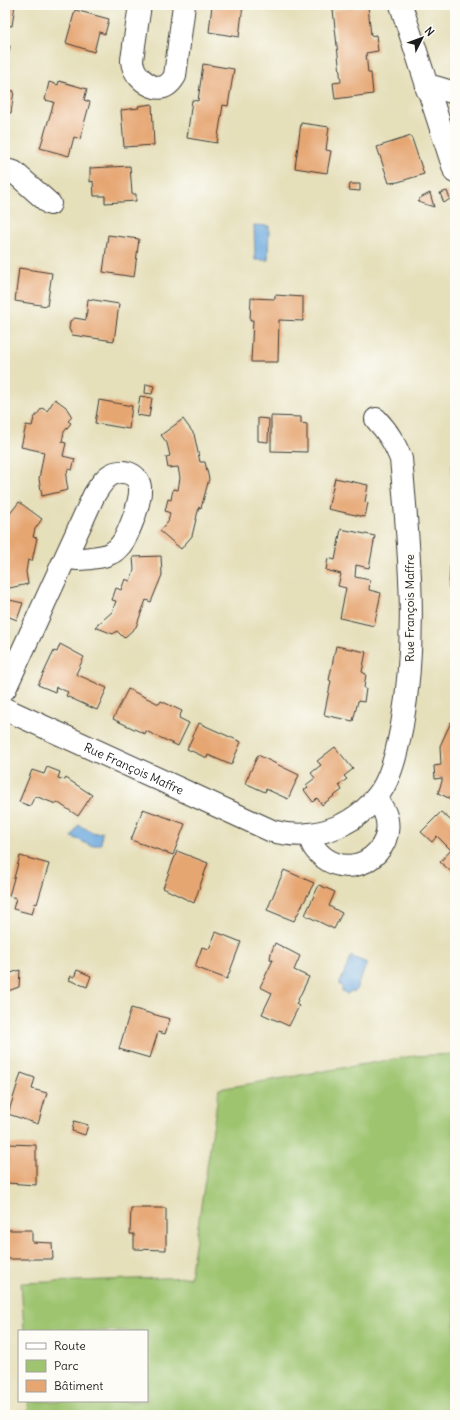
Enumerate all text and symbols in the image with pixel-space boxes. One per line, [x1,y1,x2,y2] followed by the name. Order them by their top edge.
[402,18,442,58] north arrow
[422,24,437,39] text: N
[402,554,417,662] street label: Rue François Maffre
[82,739,186,797] street label: Rue François Maffre
[18,1330,148,1402] legend
[54,1338,86,1353] text: Route
[54,1358,79,1373] text: Parc
[54,1378,103,1393] text: Bâtiment

